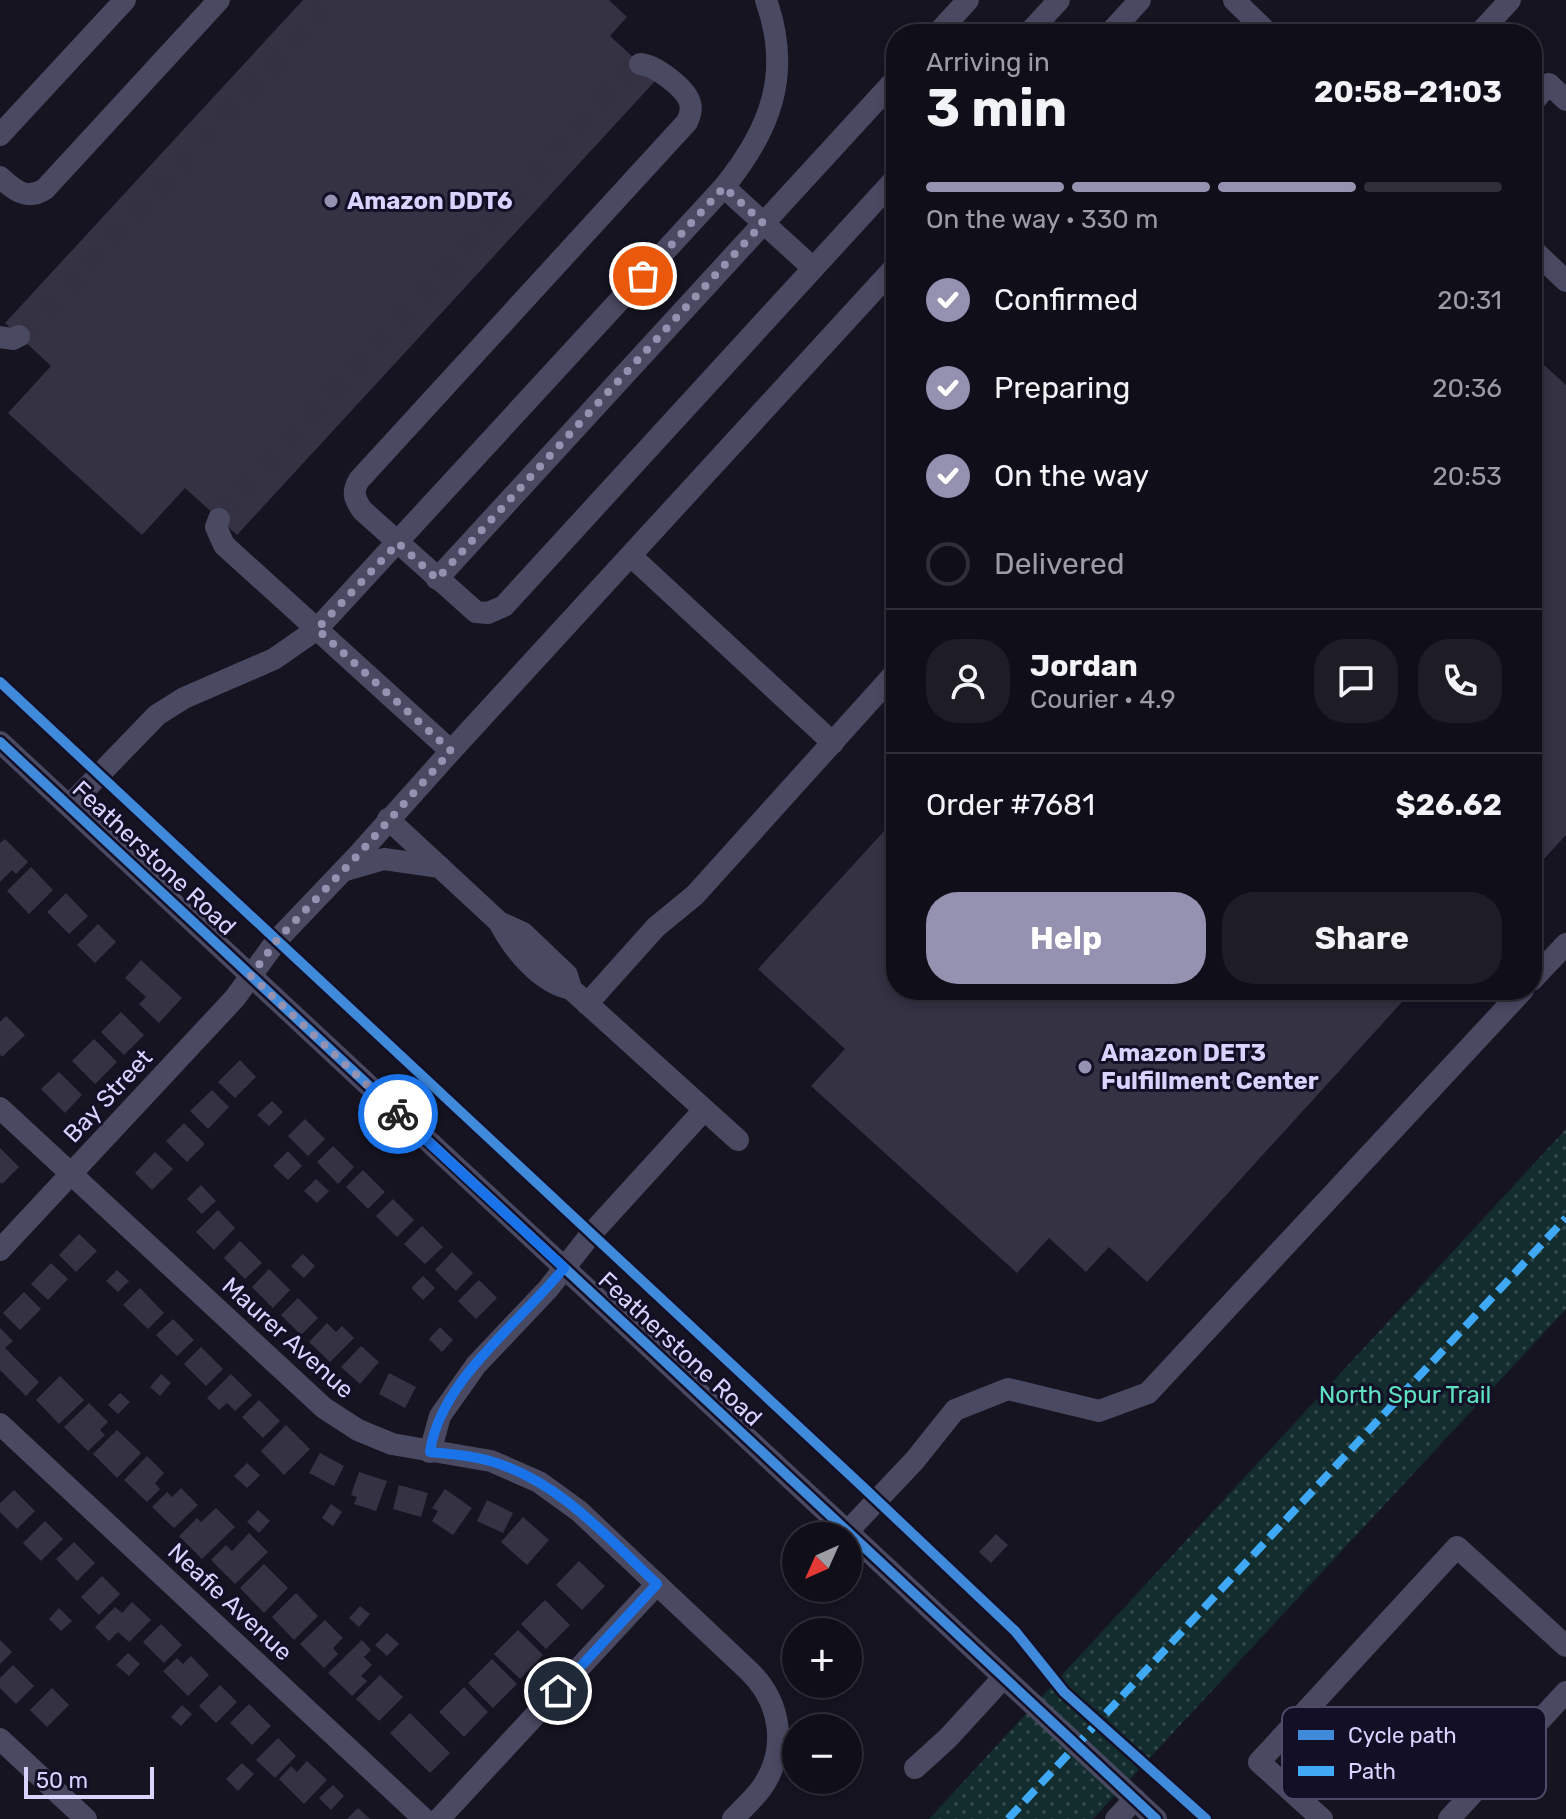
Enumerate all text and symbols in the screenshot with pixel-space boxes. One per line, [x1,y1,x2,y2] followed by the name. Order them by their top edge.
[926,47,1050,78] text: Arriving in
[1314,74,1502,110] text: 20:58–21:03
[926,77,1067,139] text: 3 min
[347,187,513,215] place label: Amazon DDT6
[322,192,340,210] marker: Amazon DDT6
[926,204,1158,235] text: On the way · 330 m
[609,242,677,310] pin
[621,254,665,298] icon: bag
[926,278,970,322] icon: check
[994,282,1138,318] text: Confirmed
[1437,285,1502,316] text: 20:31
[926,366,970,410] icon: check
[994,370,1130,406] text: Preparing
[1432,373,1502,404] text: 20:36
[926,454,970,498] icon: check
[994,458,1149,494] text: On the way
[1433,461,1502,492] text: 20:53
[994,546,1125,582] text: Delivered
[926,639,1010,723] button: person
[1314,639,1398,723] button: chat
[1418,639,1502,723] button: phone
[1030,648,1138,684] text: Jordan
[1030,684,1176,715] text: Courier · 4.9
[67,775,241,941] street label: Featherstone Road
[926,787,1095,823] text: Order #7681
[1396,787,1502,823] text: $26.62
[926,892,1206,984] button: Help
[1222,892,1502,984] button: Share
[1101,1039,1319,1095] place label: Amazon DET3 Fulfillment Center
[58,1044,158,1148] street label: Bay Street
[1076,1058,1094,1076] marker: Amazon DET3 Fulfillment Center
[358,1074,438,1154] courier
[376,1092,420,1136] icon: bike
[593,1266,767,1432] street label: Featherstone Road
[217,1272,359,1404] street label: Maurer Avenue
[1319,1381,1491,1409] park label: North Spur Trail
[782,1522,862,1602] north arrow
[782,1522,862,1794] map controls
[162,1537,298,1667] street label: Neafie Avenue
[782,1618,862,1698] button: +
[524,1657,592,1725] pin
[536,1669,580,1713] icon: home
[1282,1707,1546,1799] legend
[782,1714,862,1794] button: −
[1348,1722,1457,1749] text: Cycle path
[1348,1758,1396,1785] text: Path
[24,1763,154,1799] scale bar
[36,1767,88,1794] text: 50 m

